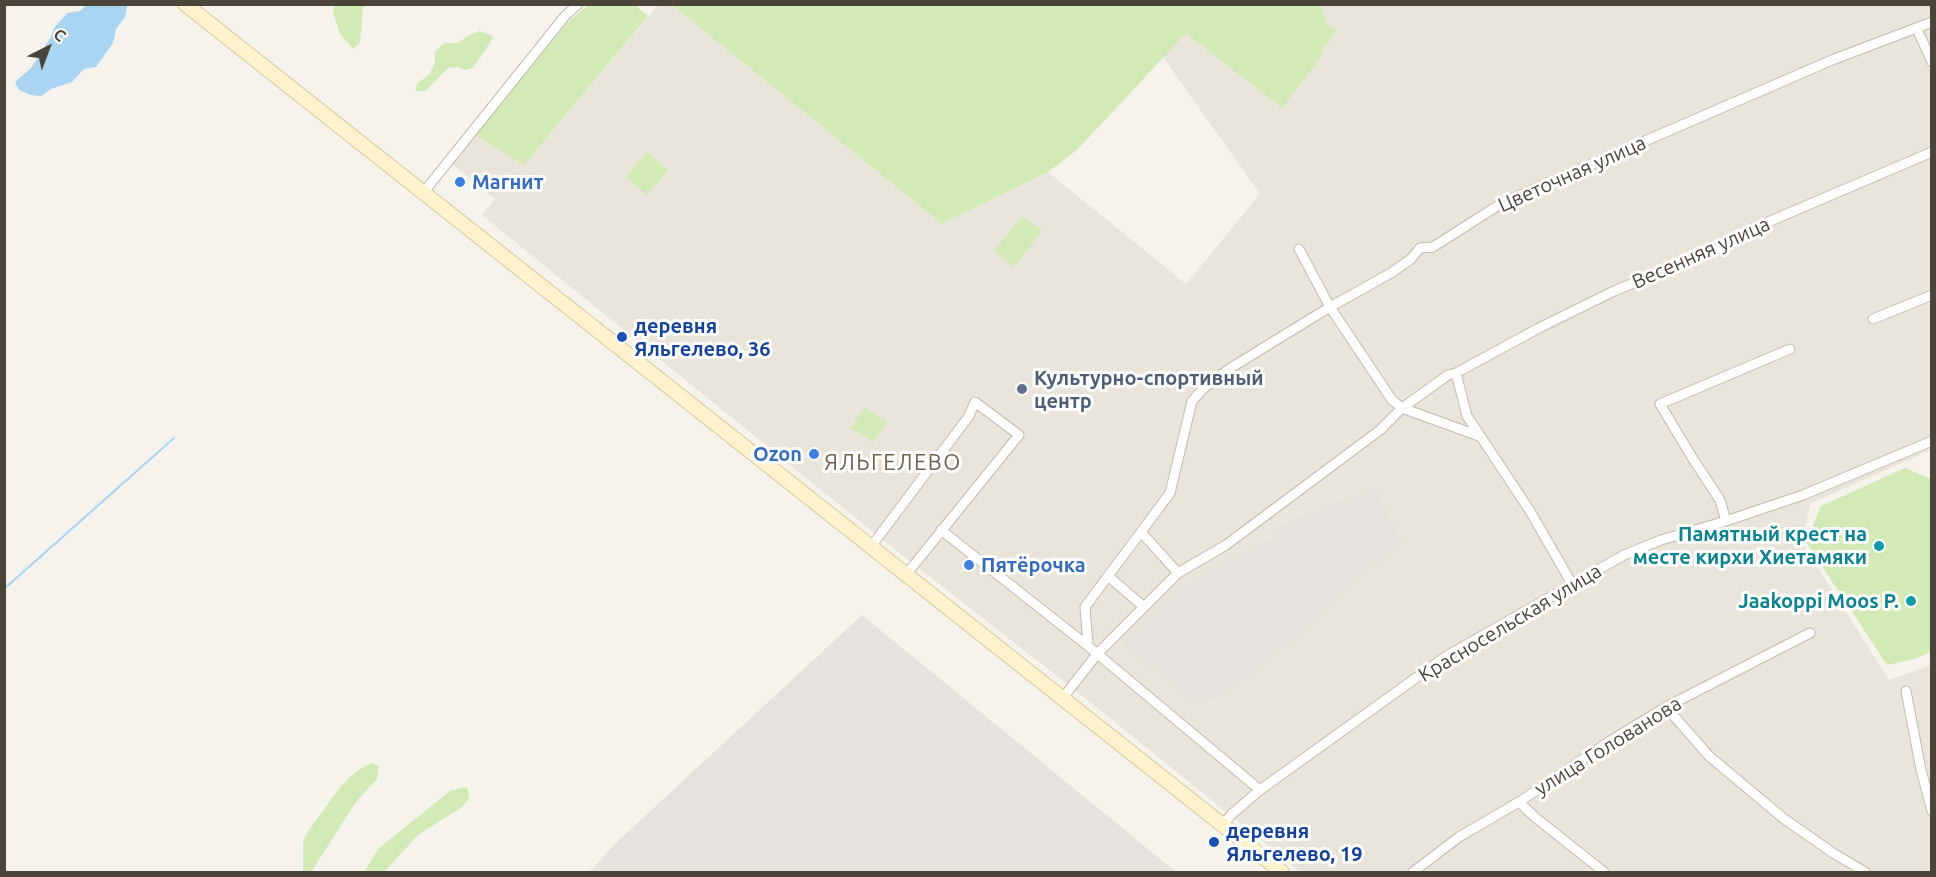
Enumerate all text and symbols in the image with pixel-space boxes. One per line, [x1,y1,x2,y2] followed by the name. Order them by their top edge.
[18,18,78,78] north arrow
[50,25,70,45] text: С
[1494,131,1650,217] street label: Цветочная улица
[472,170,544,194] place label: Магнит
[453,175,467,189] marker: Магнит
[1628,212,1774,294] street label: Весенняя улица
[634,314,771,361] place label: деревня Яльгелево, 36
[615,330,629,344] marker: деревня Яльгелево, 36
[1034,366,1263,413] place label: Культурно-спортивный центр
[1015,382,1029,396] marker: Культурно-спортивный центр
[753,442,802,466] place label: Ozon
[807,447,821,461] marker: Ozon
[824,450,962,476] district label: ЯЛЬГЕЛЕВО
[1633,522,1867,569] place label: Памятный крест на месте кирхи Хиетамяки
[1872,539,1886,553] marker: Памятный крест на месте кирхи Хиетамяки
[981,553,1086,577] place label: Пятёрочка
[962,558,976,572] marker: Пятёрочка
[1414,559,1606,687] street label: Красносельская улица
[1738,589,1899,613] place label: Jaakoppi Moos P.
[1904,594,1918,608] marker: Jaakoppi Moos P.
[1530,691,1686,801] street label: улица Голованова
[1226,819,1363,866] place label: деревня Яльгелево, 19
[1207,835,1221,849] marker: деревня Яльгелево, 19

